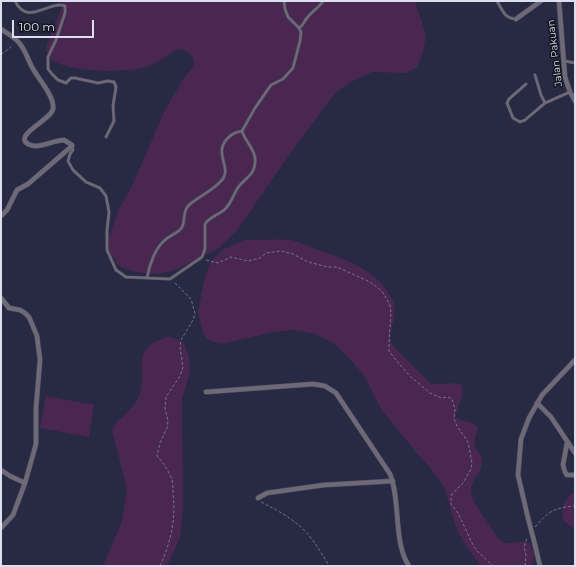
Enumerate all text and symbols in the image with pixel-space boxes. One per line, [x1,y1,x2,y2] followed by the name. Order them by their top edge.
[14,12,96,38] scale bar
[19,19,55,34] text: 100 m
[545,19,565,87] street label: Jalan Pakuan

